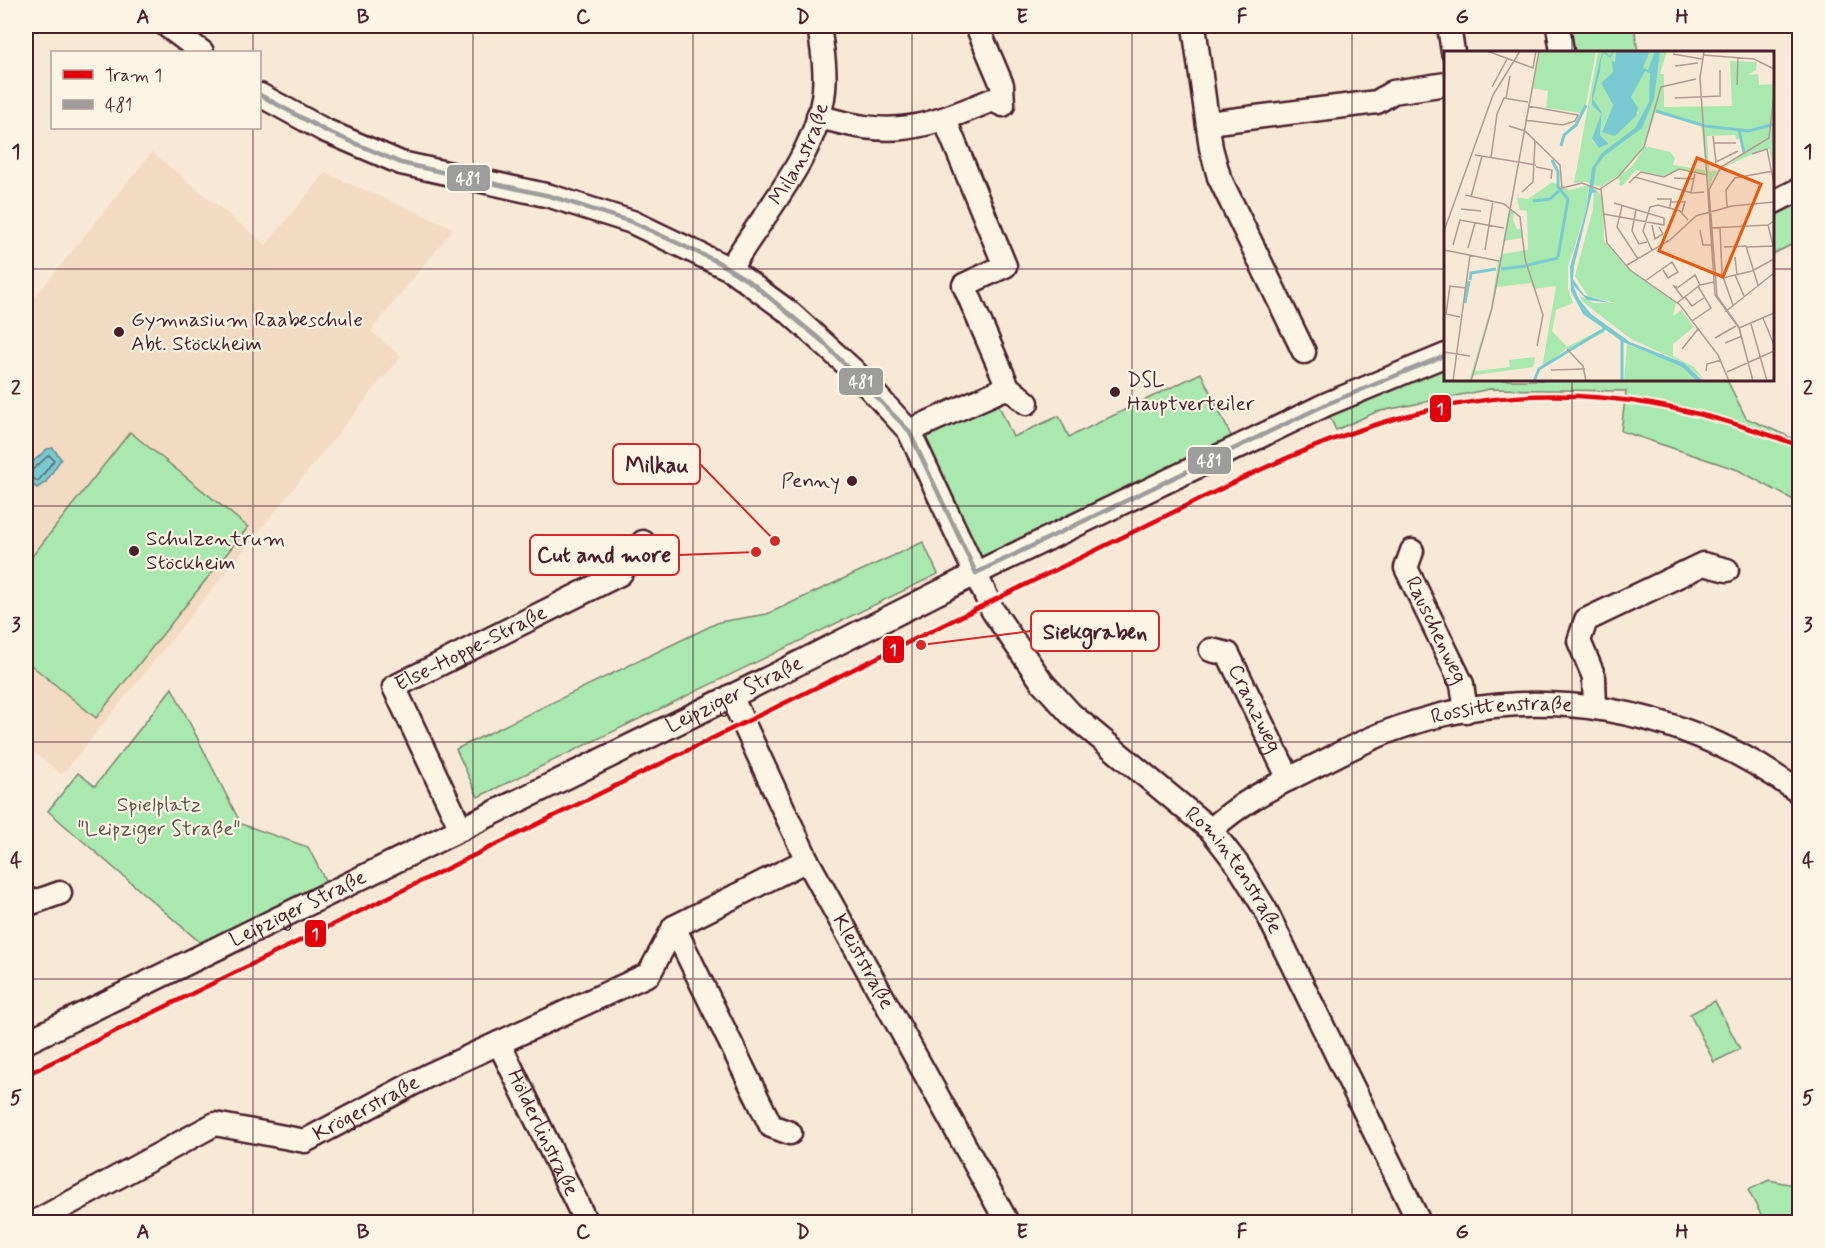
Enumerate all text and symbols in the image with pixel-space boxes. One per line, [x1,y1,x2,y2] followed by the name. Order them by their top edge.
[136,4,150,31] text: A
[357,4,370,31] text: B
[576,4,591,31] text: C
[796,4,810,31] text: D
[1016,4,1028,31] text: E
[1237,4,1248,31] text: F
[1455,4,1469,31] text: G
[1675,4,1689,31] text: H
[51,51,261,129] legend
[1444,51,1774,381] inset map
[105,64,162,88] text: Tram 1
[105,94,132,118] text: 481
[762,100,836,211] street label: Milanstraße
[12,139,20,166] text: 1
[1804,139,1812,166] text: 1
[446,164,491,192] line badge: 481
[456,169,480,190] text: 481
[131,306,363,358] place label: Gymnasium Raabeschule Abt. Stöckheim
[112,325,126,339] marker: Gymnasium Raabeschule Abt. Stöckheim
[1127,366,1255,418] place label: DSL Hauptverteiler
[838,367,884,396] line badge: 481
[849,372,873,393] text: 481
[11,375,21,402] text: 2
[1803,375,1813,402] text: 2
[1108,385,1122,399] marker: DSL Hauptverteiler
[1429,394,1452,423] line badge: 1
[1436,399,1444,420] text: 1
[613,444,700,484] callout: Milkau
[1187,446,1232,475] line badge: 481
[1197,451,1221,472] text: 481
[625,452,689,480] text: Milkau
[781,467,840,495] place label: Penny
[845,474,859,488] marker: Penny
[146,525,285,577] place label: Schulzentrum Stöckheim
[530,535,679,575] callout: Cut and more
[537,542,671,570] text: Cut and more
[127,544,141,558] marker: Schulzentrum Stöckheim
[1398,572,1474,689] street label: Rauschenweg
[390,599,552,698] street label: Else-Hoppe-Straße
[1031,611,1159,651] callout: Siekgraben
[11,612,21,639] text: 3
[1803,612,1813,639] text: 3
[1043,619,1147,650] text: Siekgraben
[882,635,905,664] line badge: 1
[889,640,897,661] text: 1
[661,649,808,740] street label: Leipziger Straße
[1221,659,1288,758] street label: Cranzweg
[1428,690,1573,731] street label: Rossittenstraße
[78,791,240,844] park label: Spielplatz "Leipziger Straße"
[1179,800,1289,938] street label: Romintenstraße
[10,848,22,875] text: 4
[1802,848,1814,875] text: 4
[225,863,371,954] street label: Leipziger Straße
[826,909,901,1014] street label: Kleiststraße
[304,919,327,948] line badge: 1
[311,924,319,945] text: 1
[500,1065,585,1201] street label: Hölderlinstraße
[308,1069,424,1148] street label: Krögerstraße
[10,1085,22,1112] text: 5
[1802,1085,1814,1112] text: 5
[136,1219,150,1246] text: A
[357,1219,370,1246] text: B
[576,1219,591,1246] text: C
[796,1219,810,1246] text: D
[1016,1219,1028,1246] text: E
[1237,1219,1248,1246] text: F
[1455,1219,1469,1246] text: G
[1675,1219,1689,1246] text: H

